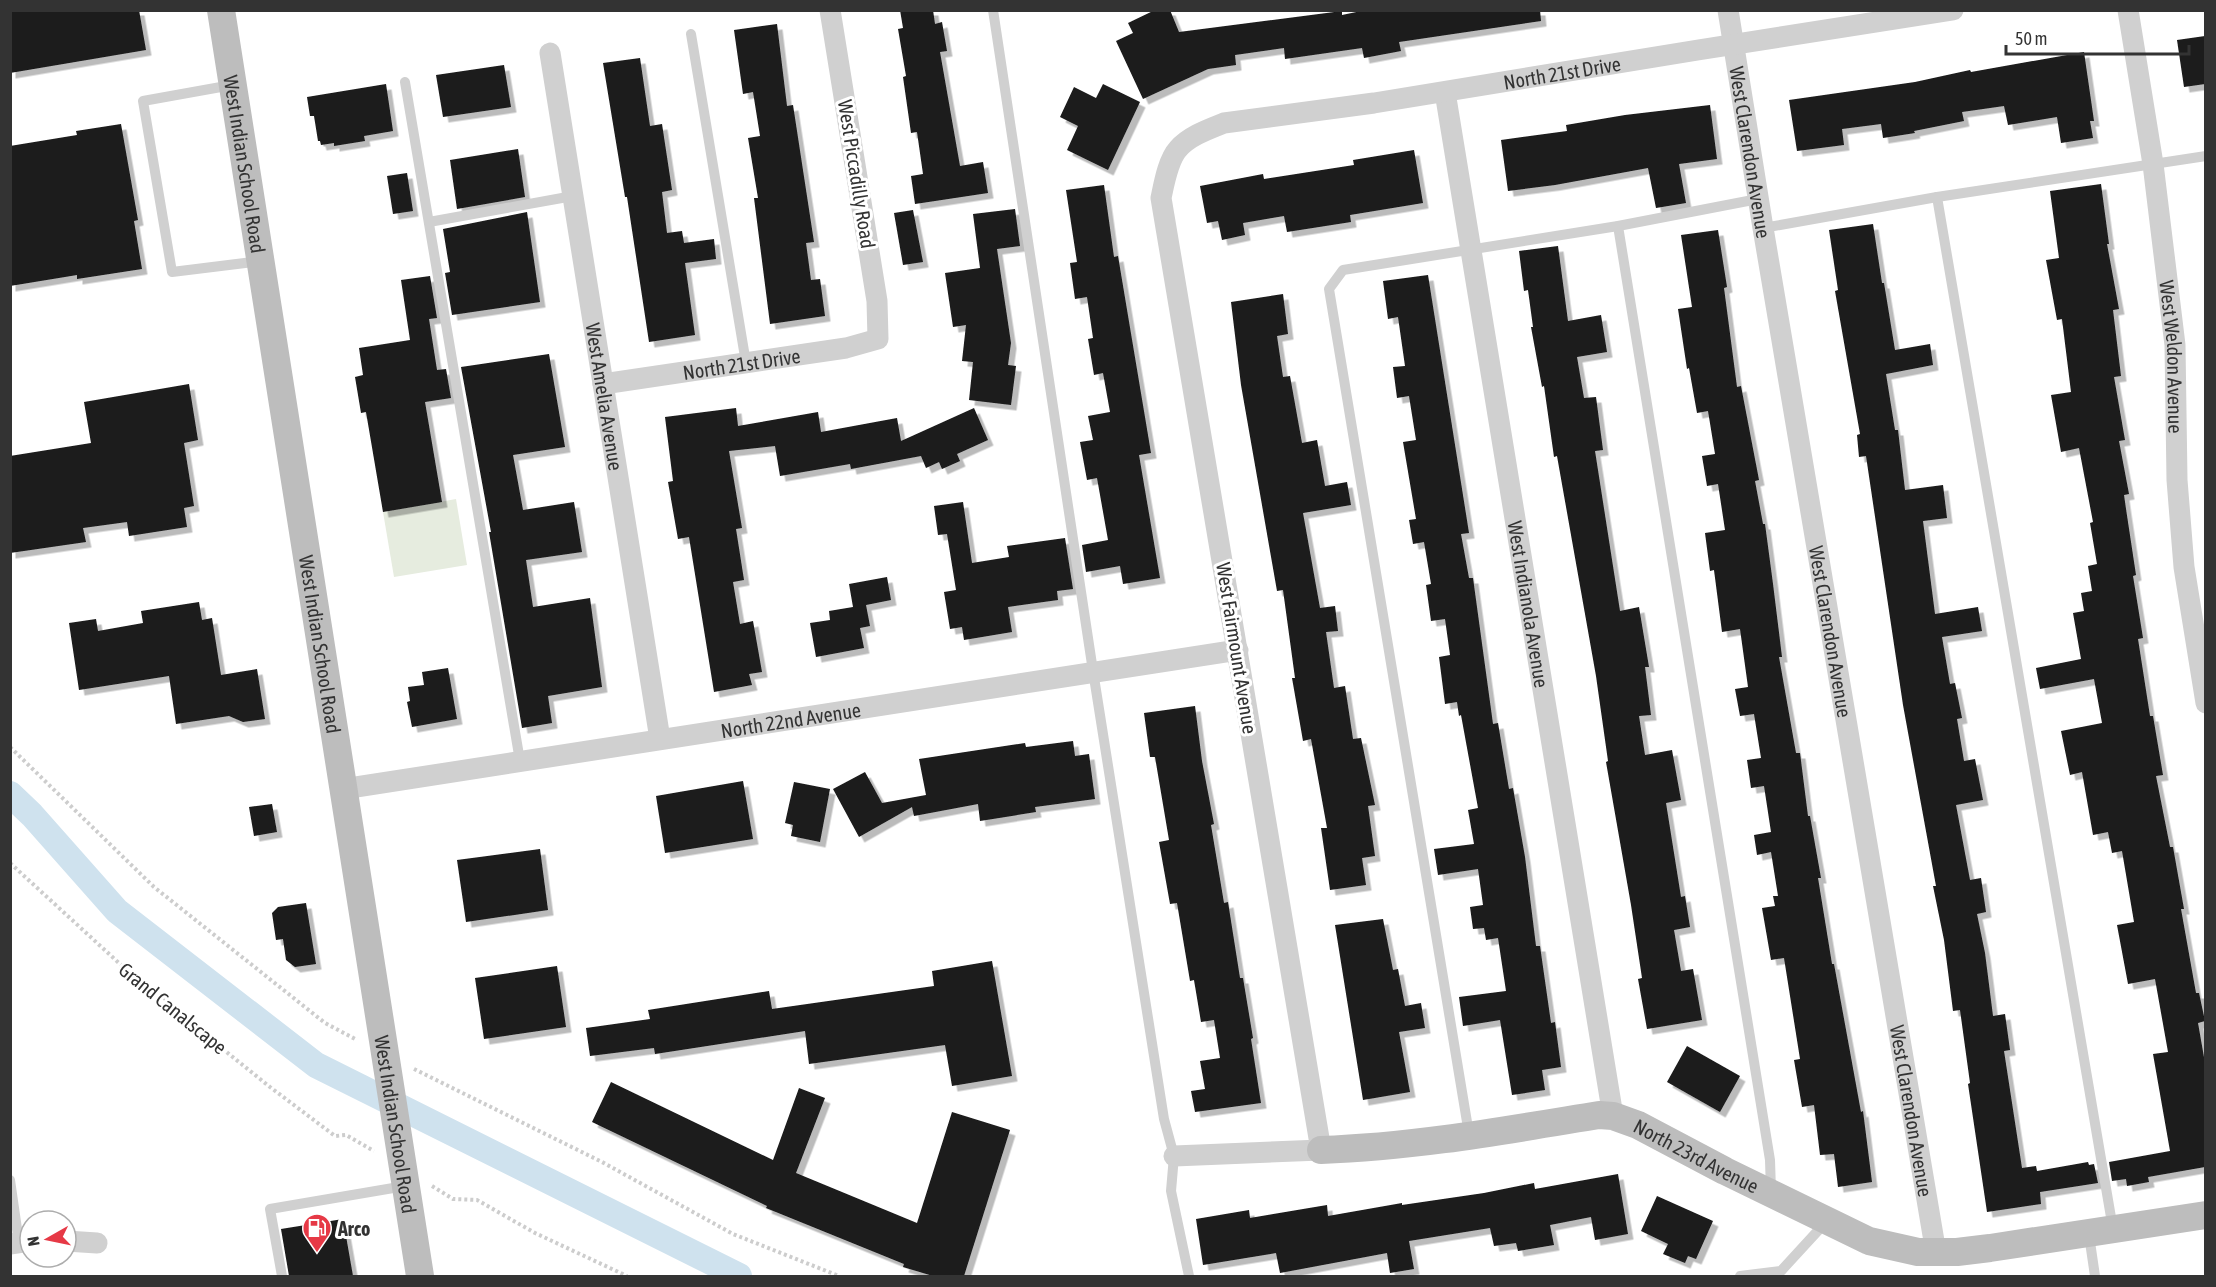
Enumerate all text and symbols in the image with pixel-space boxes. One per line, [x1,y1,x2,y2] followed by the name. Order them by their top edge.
[2006,18,2189,56] scale bar
[2015,28,2047,49] text: 50 m
[1502,51,1622,93] street label: North 21st Drive
[1726,65,1776,240] street label: West Clarendon Avenue
[220,73,271,255] street label: West Indian School Road
[834,98,880,250] street label: West Piccadilly Road
[2156,279,2188,434] street label: West Weldon Avenue
[582,321,628,472] street label: West Amelia Avenue
[681,343,802,384] street label: North 21st Drive
[1504,519,1554,689] street label: West Indianola Avenue
[1805,544,1857,719] street label: West Clarendon Avenue
[295,554,346,735] street label: West Indian School Road
[1212,561,1262,735] street label: West Fairmount Avenue
[719,697,862,742] street label: North 22nd Avenue
[114,957,232,1059] street label: Grand Canalscape
[1886,1023,1938,1198] street label: West Clarendon Avenue
[371,1034,421,1215] street label: West Indian School Road
[1630,1114,1763,1197] street label: North 23rd Avenue
[18,1209,78,1269] north arrow
[301,1212,333,1254] fuel station icon: Arco
[337,1217,371,1240] place label: Arco
[24,1235,43,1247] text: N

